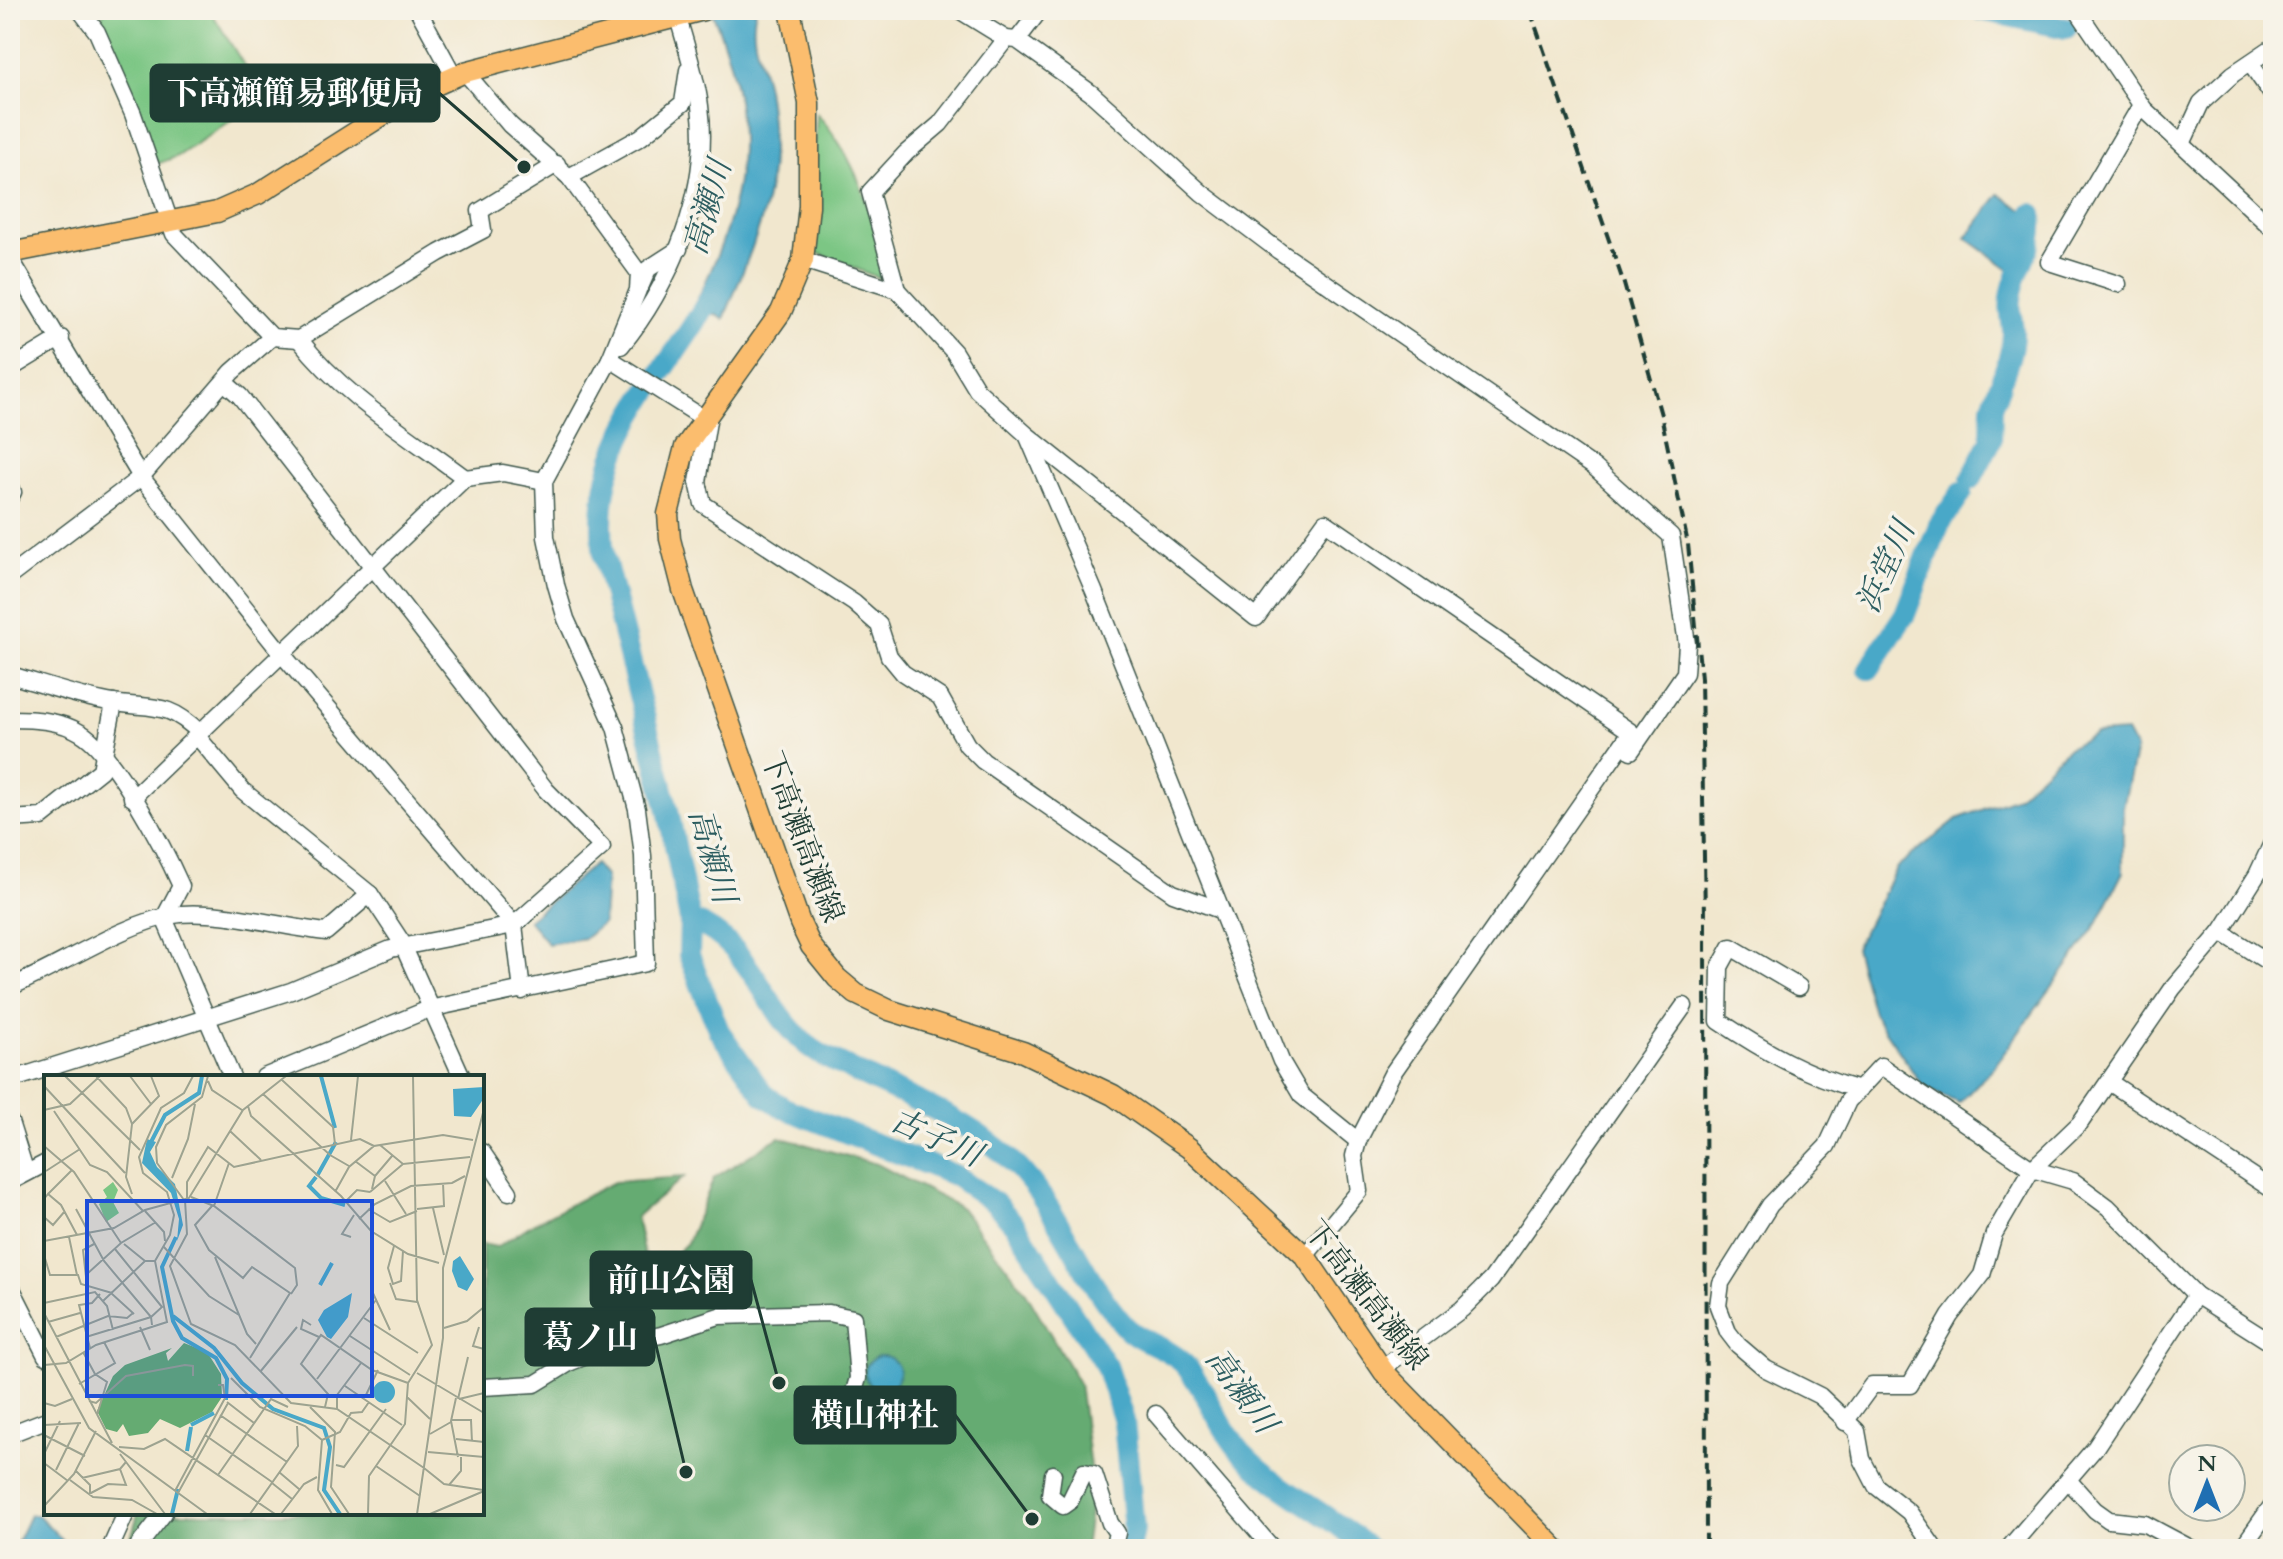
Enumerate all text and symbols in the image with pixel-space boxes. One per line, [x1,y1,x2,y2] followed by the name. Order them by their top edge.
[151,65,439,121] callout: 下高瀬簡易郵便局
[167,72,423,116] text: 下高瀬簡易郵便局
[674,152,743,259] water label: 高瀬川
[1846,511,1927,620] water label: 浜堂川
[751,746,853,928] street label: 下高瀬高瀬線
[678,804,747,911] water label: 高瀬川
[44,1075,484,1515] inset map
[883,1098,992,1179] water label: 古子川
[1294,1211,1438,1379] street label: 下高瀬高瀬線
[591,1252,751,1308] callout: 前山公園
[607,1259,735,1303] text: 前山公園
[526,1309,654,1365] callout: 葛ノ山
[542,1316,638,1360] text: 葛ノ山
[1195,1339,1289,1445] water label: 高瀬川
[795,1387,955,1443] callout: 横山神社
[811,1394,939,1438] text: 横山神社
[2167,1443,2247,1523] north arrow
[2197,1449,2217,1479] text: N

